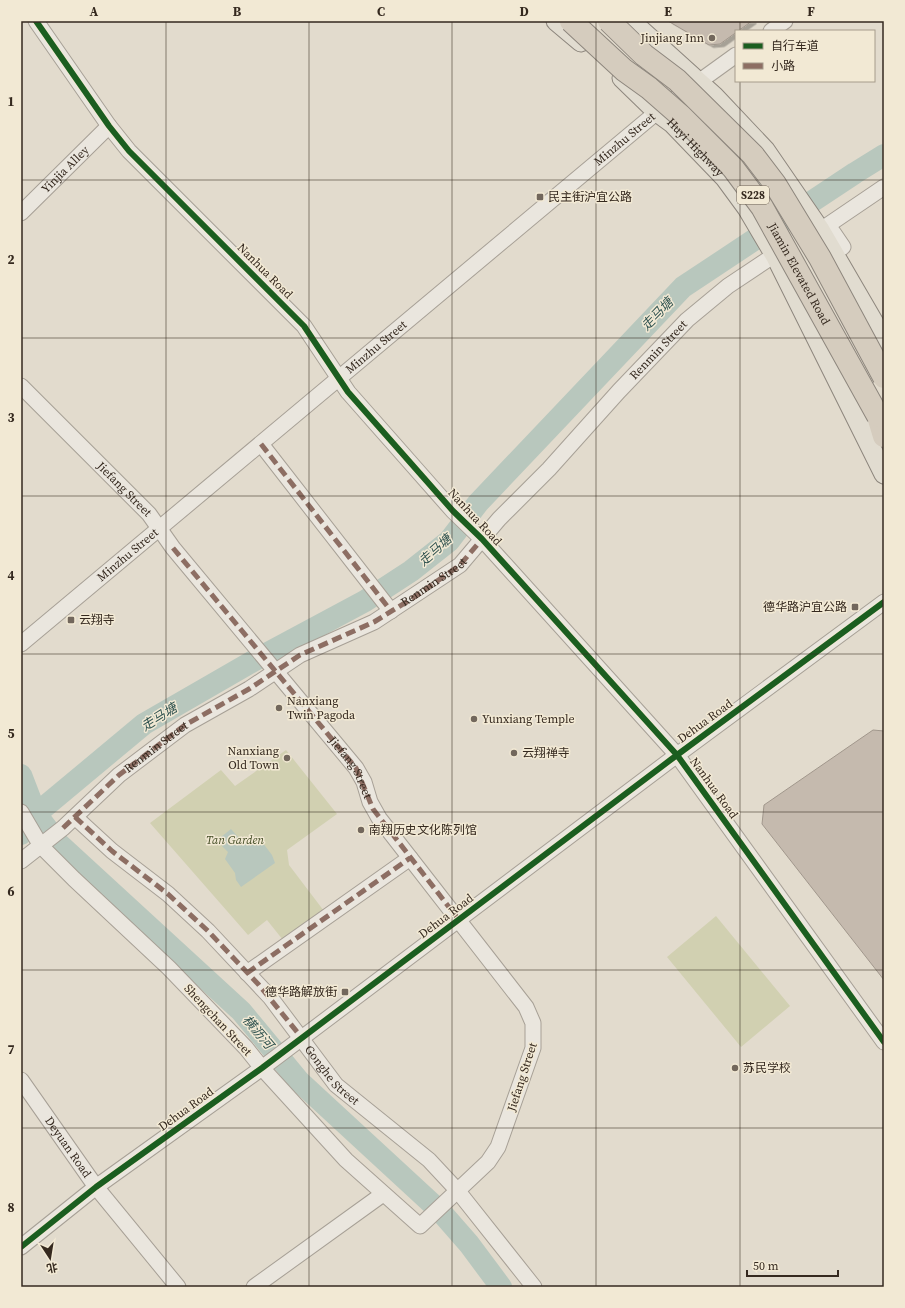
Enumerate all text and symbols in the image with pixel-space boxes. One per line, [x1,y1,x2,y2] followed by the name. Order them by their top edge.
[90,3,99,20] text: A
[233,3,242,20] text: B
[377,3,385,20] text: C
[519,3,529,20] text: D
[664,3,672,20] text: E
[807,3,815,20] text: F
[640,30,704,46] place label: Jinjiang Inn
[735,30,875,82] legend
[707,33,717,43] marker: Jinjiang Inn
[771,38,819,54] text: 自行车道
[771,58,795,74] text: 小路
[7,93,15,110] text: 1
[591,109,659,169] street label: Minzhu Street
[663,114,728,181] street label: Huyi Highway
[38,142,93,197] street label: Yinjia Alley
[737,186,769,204] road number: S228
[548,189,632,205] place label: 民主街沪宜公路
[535,192,545,202] marker: 民主街沪宜公路
[764,219,834,328] street label: Jiamin Elevated Road
[234,240,296,302] street label: Nanhua Road
[7,251,15,268] text: 2
[637,293,678,334] water label: 走马塘
[342,317,410,377] street label: Minzhu Street
[626,317,691,383] street label: Renmin Street
[7,409,15,426] text: 3
[93,458,155,520] street label: Jiefang Street
[445,485,506,549] street label: Nanhua Road
[94,524,162,585] street label: Minzhu Street
[415,529,457,569] water label: 走马塘
[398,554,471,610] street label: Renmin Street
[7,567,15,584] text: 4
[763,599,847,615] place label: 德华路沪宜公路
[850,602,860,612] marker: 德华路沪宜公路
[79,612,115,628] place label: 云翔寺
[66,615,76,625] marker: 云翔寺
[287,693,356,723] place label: Nanxiang Twin Pagoda
[674,695,736,747] street label: Dehua Road
[138,698,182,735] water label: 走马塘
[274,703,284,713] marker: Nanxiang Twin Pagoda
[482,711,575,727] place label: Yunxiang Temple
[469,714,479,724] marker: Yunxiang Temple
[121,717,191,776] street label: Renmin Street
[7,725,15,742] text: 5
[324,732,376,801] street label: Jiefang Street
[228,743,279,773] place label: Nanxiang Old Town
[522,745,570,761] place label: 云翔禅寺
[509,748,519,758] marker: 云翔禅寺
[282,753,292,763] marker: Nanxiang Old Town
[686,754,742,822] street label: Nanhua Road
[369,822,477,838] place label: 南翔历史文化陈列馆
[356,825,366,835] marker: 南翔历史文化陈列馆
[206,832,264,848] park label: Tan Garden
[7,883,15,900] text: 6
[415,890,477,942] street label: Dehua Road
[181,981,256,1059] street label: Shengchan Street
[265,984,337,1000] place label: 德华路解放街
[340,987,350,997] marker: 德华路解放街
[239,1012,279,1055] water label: 横沥河
[503,1040,541,1114] street label: Jiefang Street
[7,1041,15,1058] text: 7
[301,1042,363,1109] street label: Gonghe Street
[743,1060,791,1076] place label: 苏民学校
[730,1063,740,1073] marker: 苏民学校
[155,1083,217,1135] street label: Dehua Road
[41,1113,95,1181] street label: Deyuan Road
[7,1199,15,1216] text: 8
[30,1238,70,1278] north arrow
[747,1252,838,1278] scale bar
[753,1258,779,1274] text: 50 m
[45,1259,59,1276] text: 北

